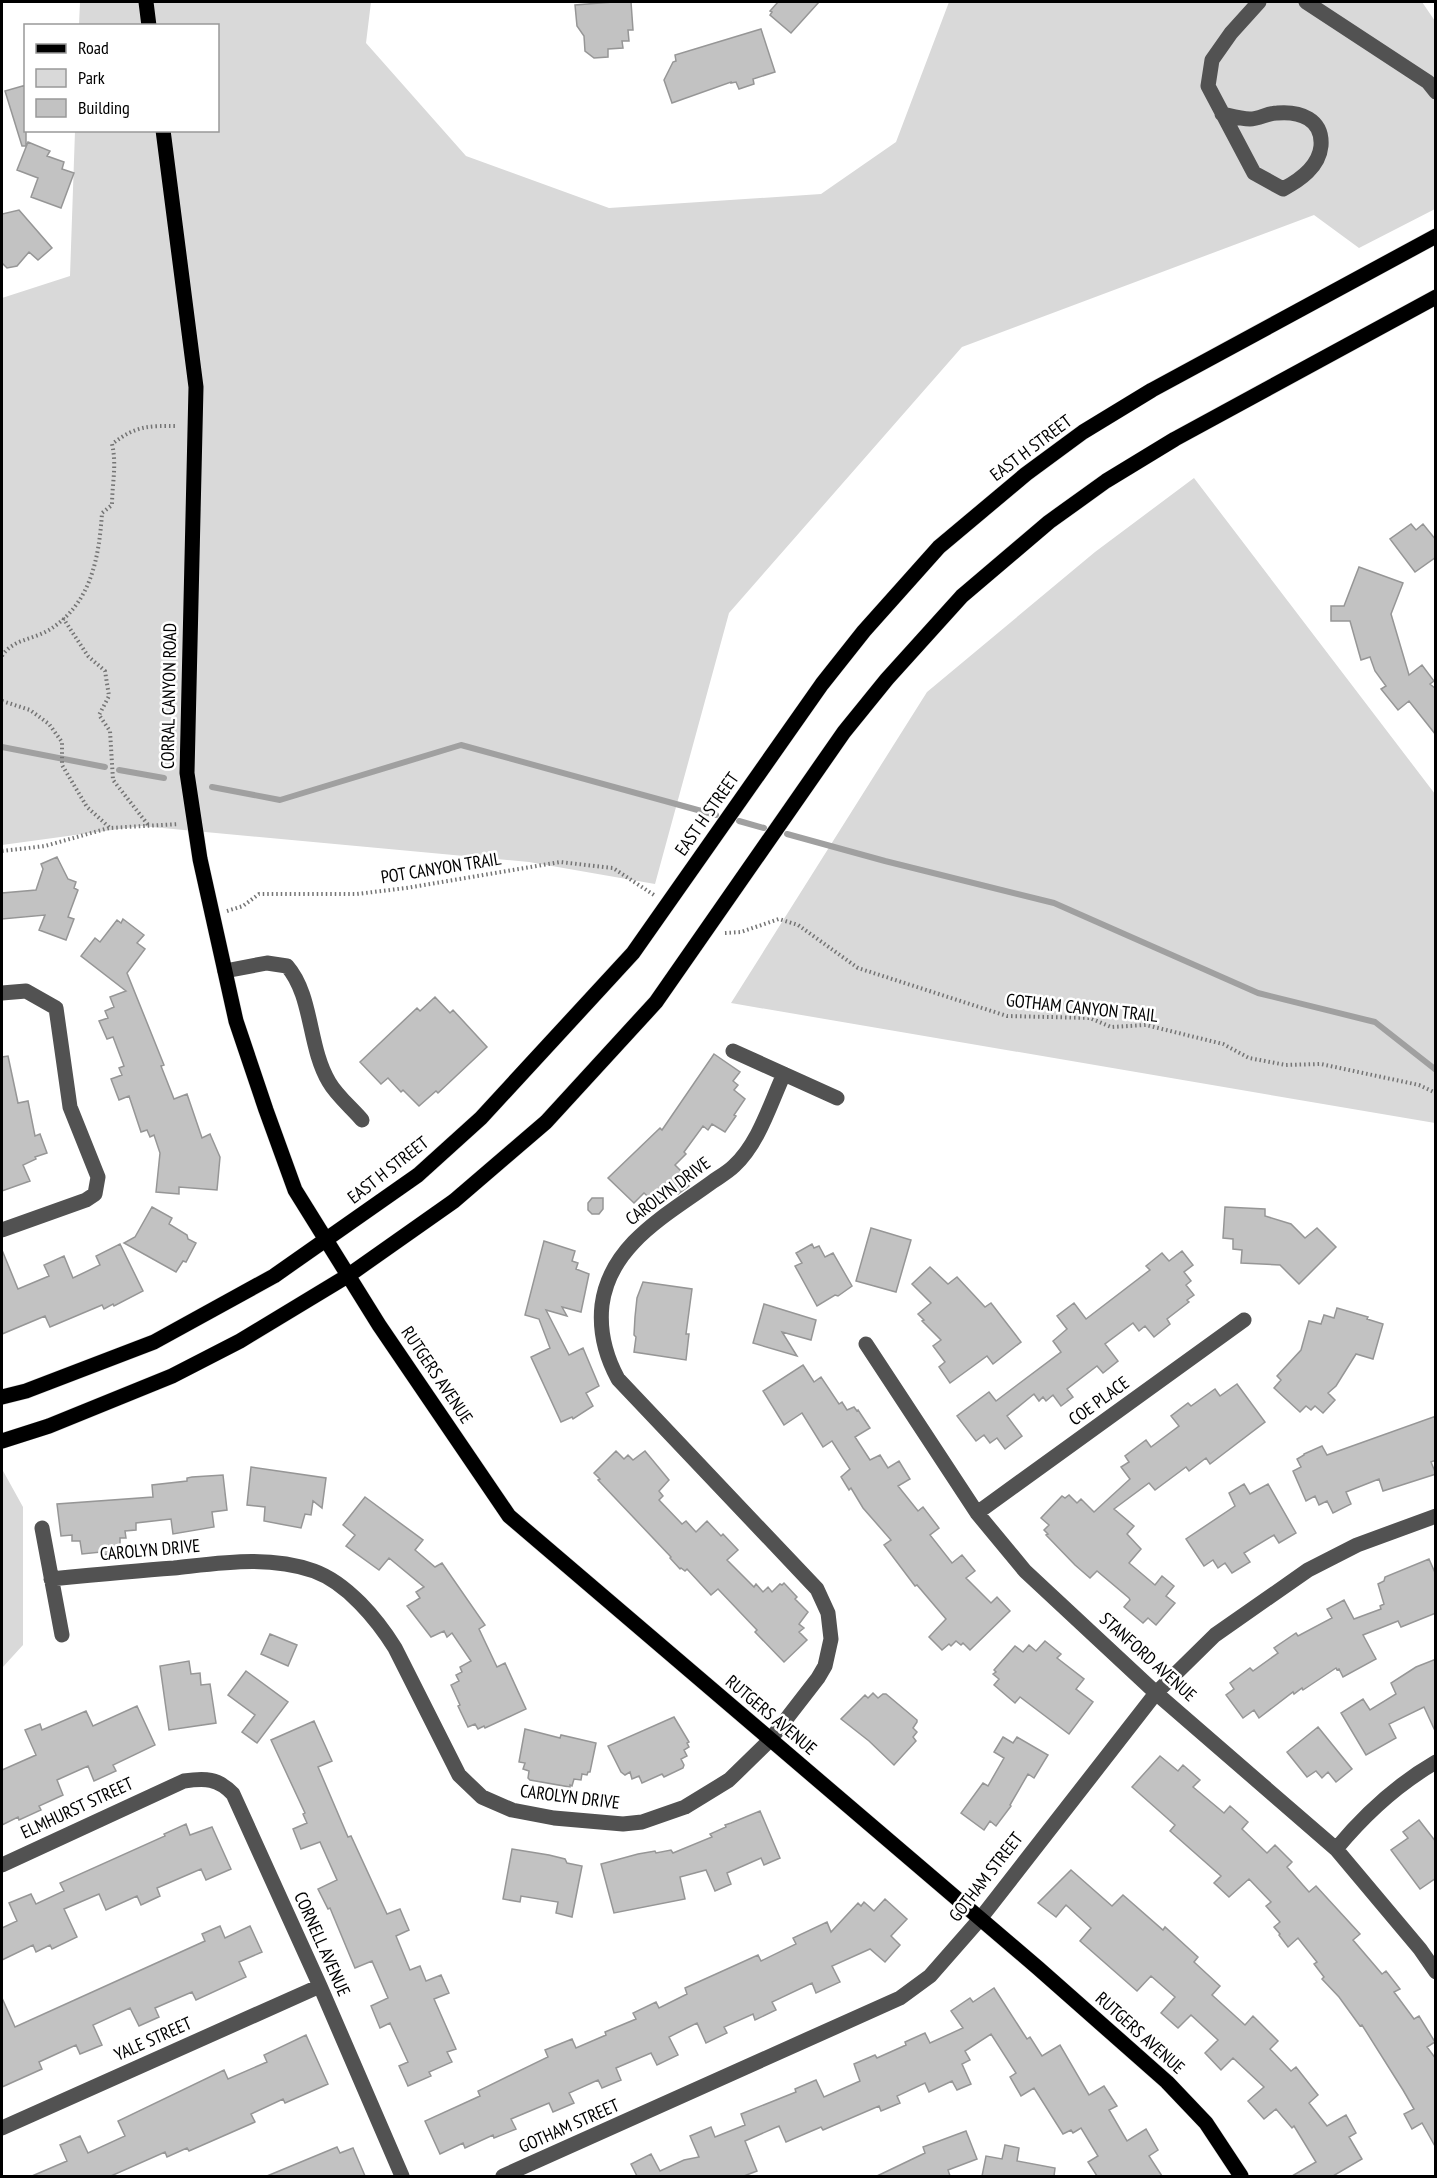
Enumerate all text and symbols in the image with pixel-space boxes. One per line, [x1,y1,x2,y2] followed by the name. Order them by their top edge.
[24,24,219,132] legend
[78,36,109,59] text: Road
[78,66,105,89] text: Park
[78,96,130,119] text: Building
[985,409,1076,486] street label: EAST H STREET
[156,623,181,769] street label: CORRAL CANYON ROAD
[669,768,744,860] street label: EAST H STREET
[379,847,503,888] street label: POT CANYON TRAIL
[1005,988,1160,1027] street label: GOTHAM CANYON TRAIL
[343,1131,433,1208] street label: EAST H STREET
[621,1151,715,1230] street label: CAROLYN DRIVE
[396,1322,478,1428] street label: RUTGERS AVENUE
[1064,1371,1133,1430] street label: COE PLACE
[99,1534,201,1565] street label: CAROLYN DRIVE
[1095,1607,1201,1706] street label: STANFORD AVENUE
[721,1670,822,1760] street label: RUTGERS AVENUE
[17,1772,137,1844] street label: ELMHURST STREET
[519,1779,621,1814] street label: CAROLYN DRIVE
[943,1827,1028,1926] street label: GOTHAM STREET
[289,1888,356,2000] street label: CORNELL AVENUE
[1091,1987,1190,2079] street label: RUTGERS AVENUE
[110,2011,195,2066] street label: YALE STREET
[515,2093,623,2158] street label: GOTHAM STREET

